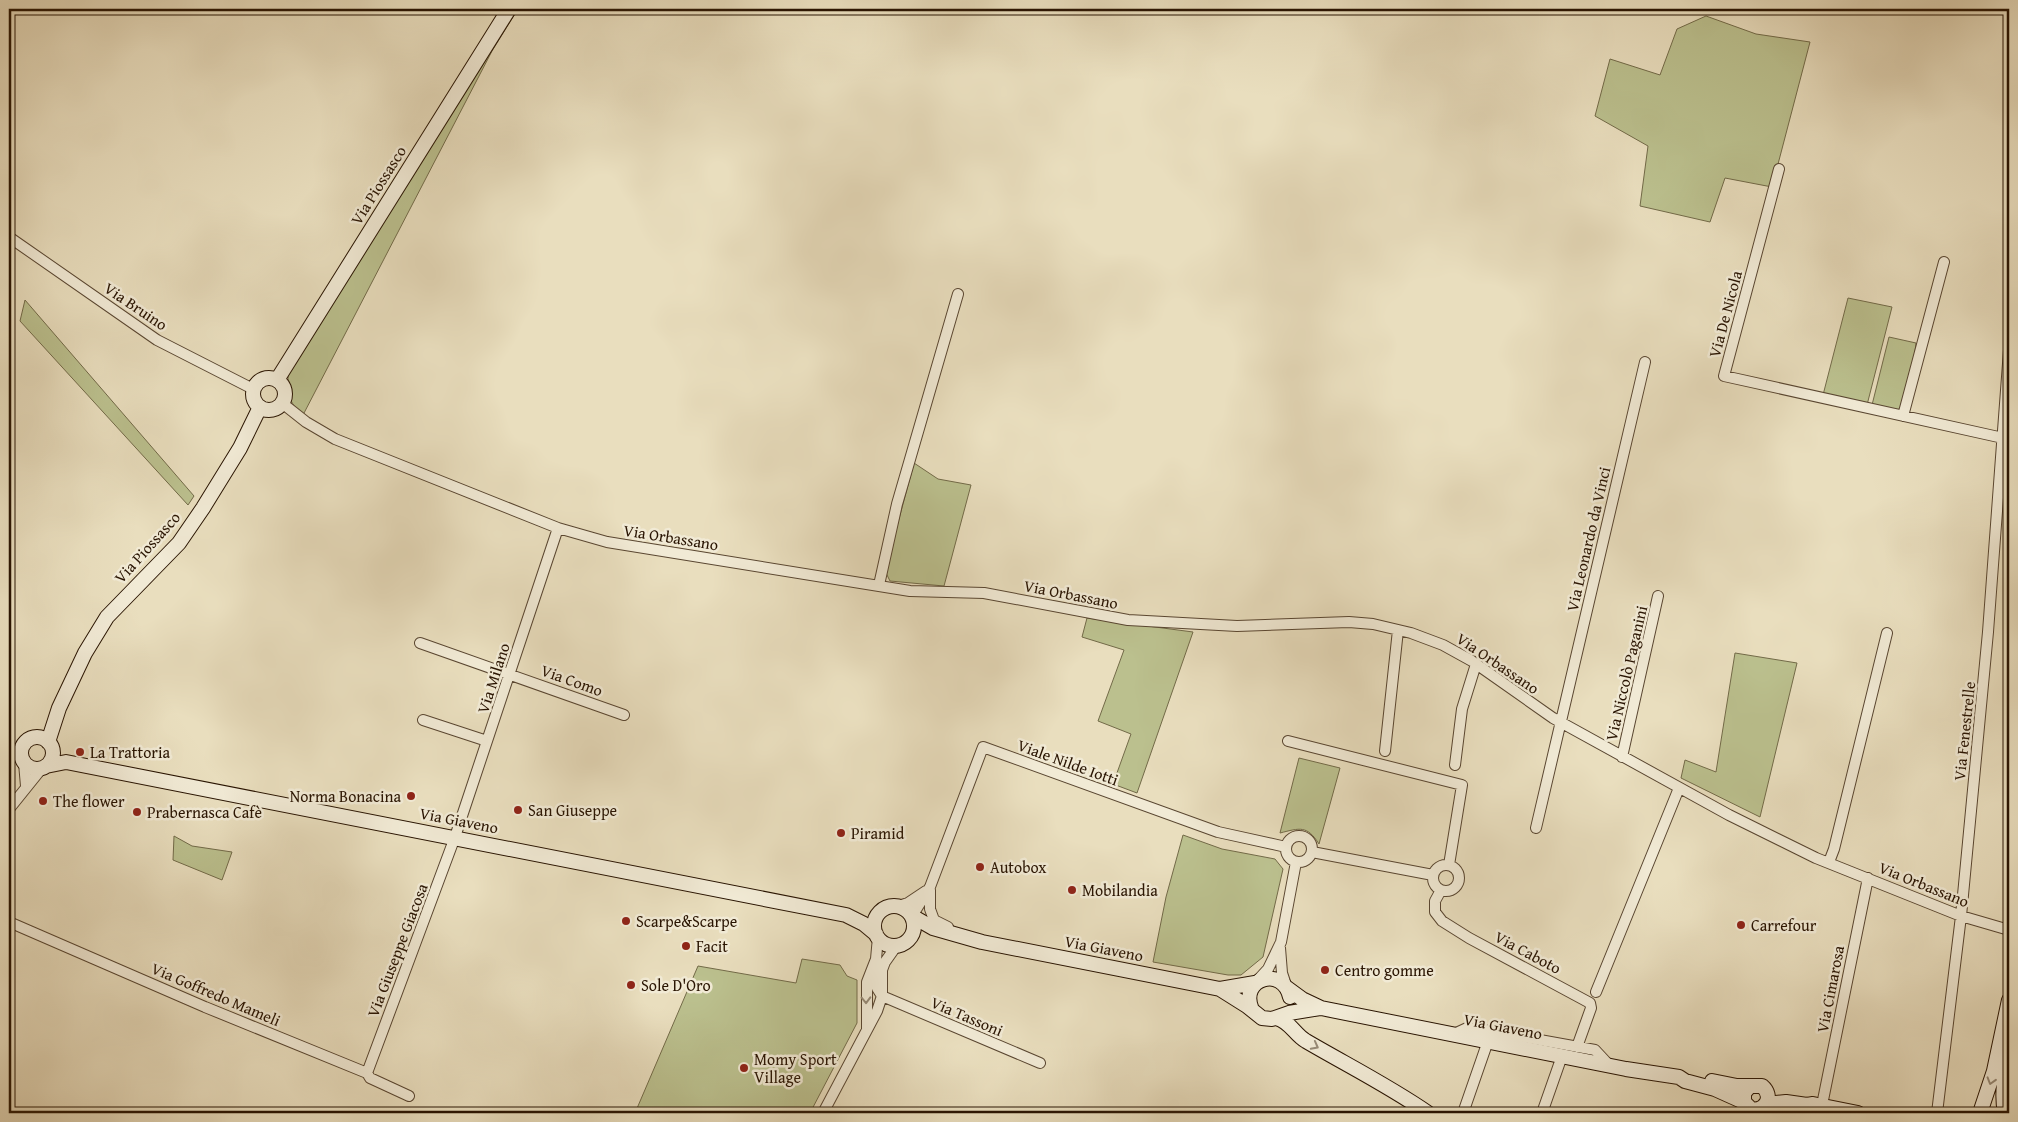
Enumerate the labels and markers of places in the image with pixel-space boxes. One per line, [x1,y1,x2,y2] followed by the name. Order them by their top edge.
[90,740,170,764] place label: La Trattoria
[74,746,86,758] marker: La Trattoria
[290,784,401,808] place label: Norma Bonacina
[53,789,125,813] place label: The flower
[405,790,417,802] marker: Norma Bonacina
[37,795,49,807] marker: The flower
[528,798,617,822] place label: San Giuseppe
[147,800,262,824] place label: Prabernasca Cafè
[512,804,524,816] marker: San Giuseppe
[131,806,143,818] marker: Prabernasca Cafè
[851,821,905,845] place label: Piramid
[835,827,847,839] marker: Piramid
[990,855,1047,879] place label: Autobox
[974,861,986,873] marker: Autobox
[1082,878,1158,902] place label: Mobilandia
[1066,884,1078,896] marker: Mobilandia
[636,909,737,933] place label: Scarpe&Scarpe
[1751,913,1817,937] place label: Carrefour
[620,915,632,927] marker: Scarpe&Scarpe
[1735,919,1747,931] marker: Carrefour
[696,934,728,958] place label: Facit
[680,940,692,952] marker: Facit
[1335,958,1434,982] place label: Centro gomme
[1319,964,1331,976] marker: Centro gomme
[641,973,711,997] place label: Sole D'Oro
[625,979,637,991] marker: Sole D'Oro
[754,1047,837,1089] place label: Momy Sport Village
[738,1062,750,1074] marker: Momy Sport Village

